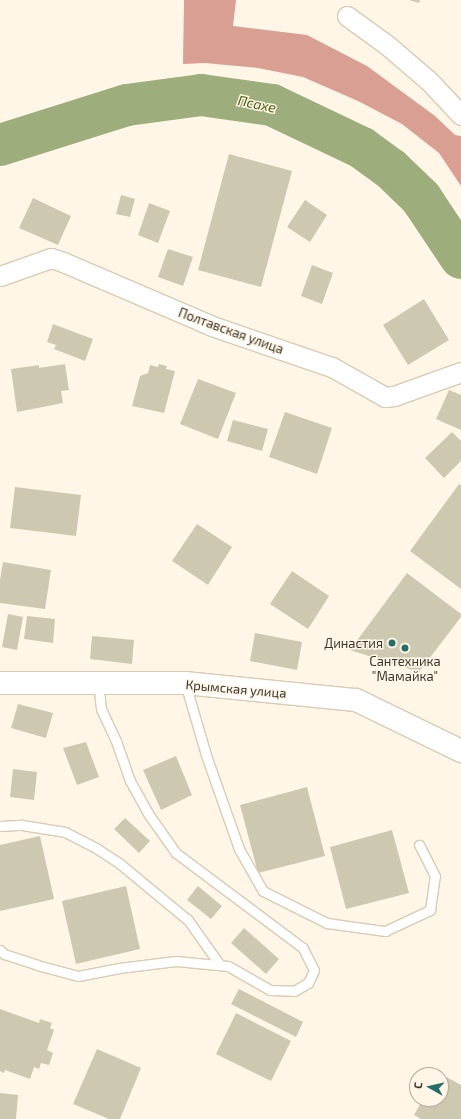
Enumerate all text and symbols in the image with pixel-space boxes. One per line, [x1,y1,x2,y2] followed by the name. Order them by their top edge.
[236,92,278,116] water label: Псахе
[176,305,286,357] street label: Полтавская улица
[324,635,383,651] place label: Династия
[386,637,398,649] marker: Династия
[400,643,410,653] marker: Сантехника "Мамайка"
[369,654,441,685] place label: Сантехника "Мамайка"
[185,677,287,701] street label: Крымская улица
[409,1067,449,1107] north arrow
[411,1081,424,1090] text: С

